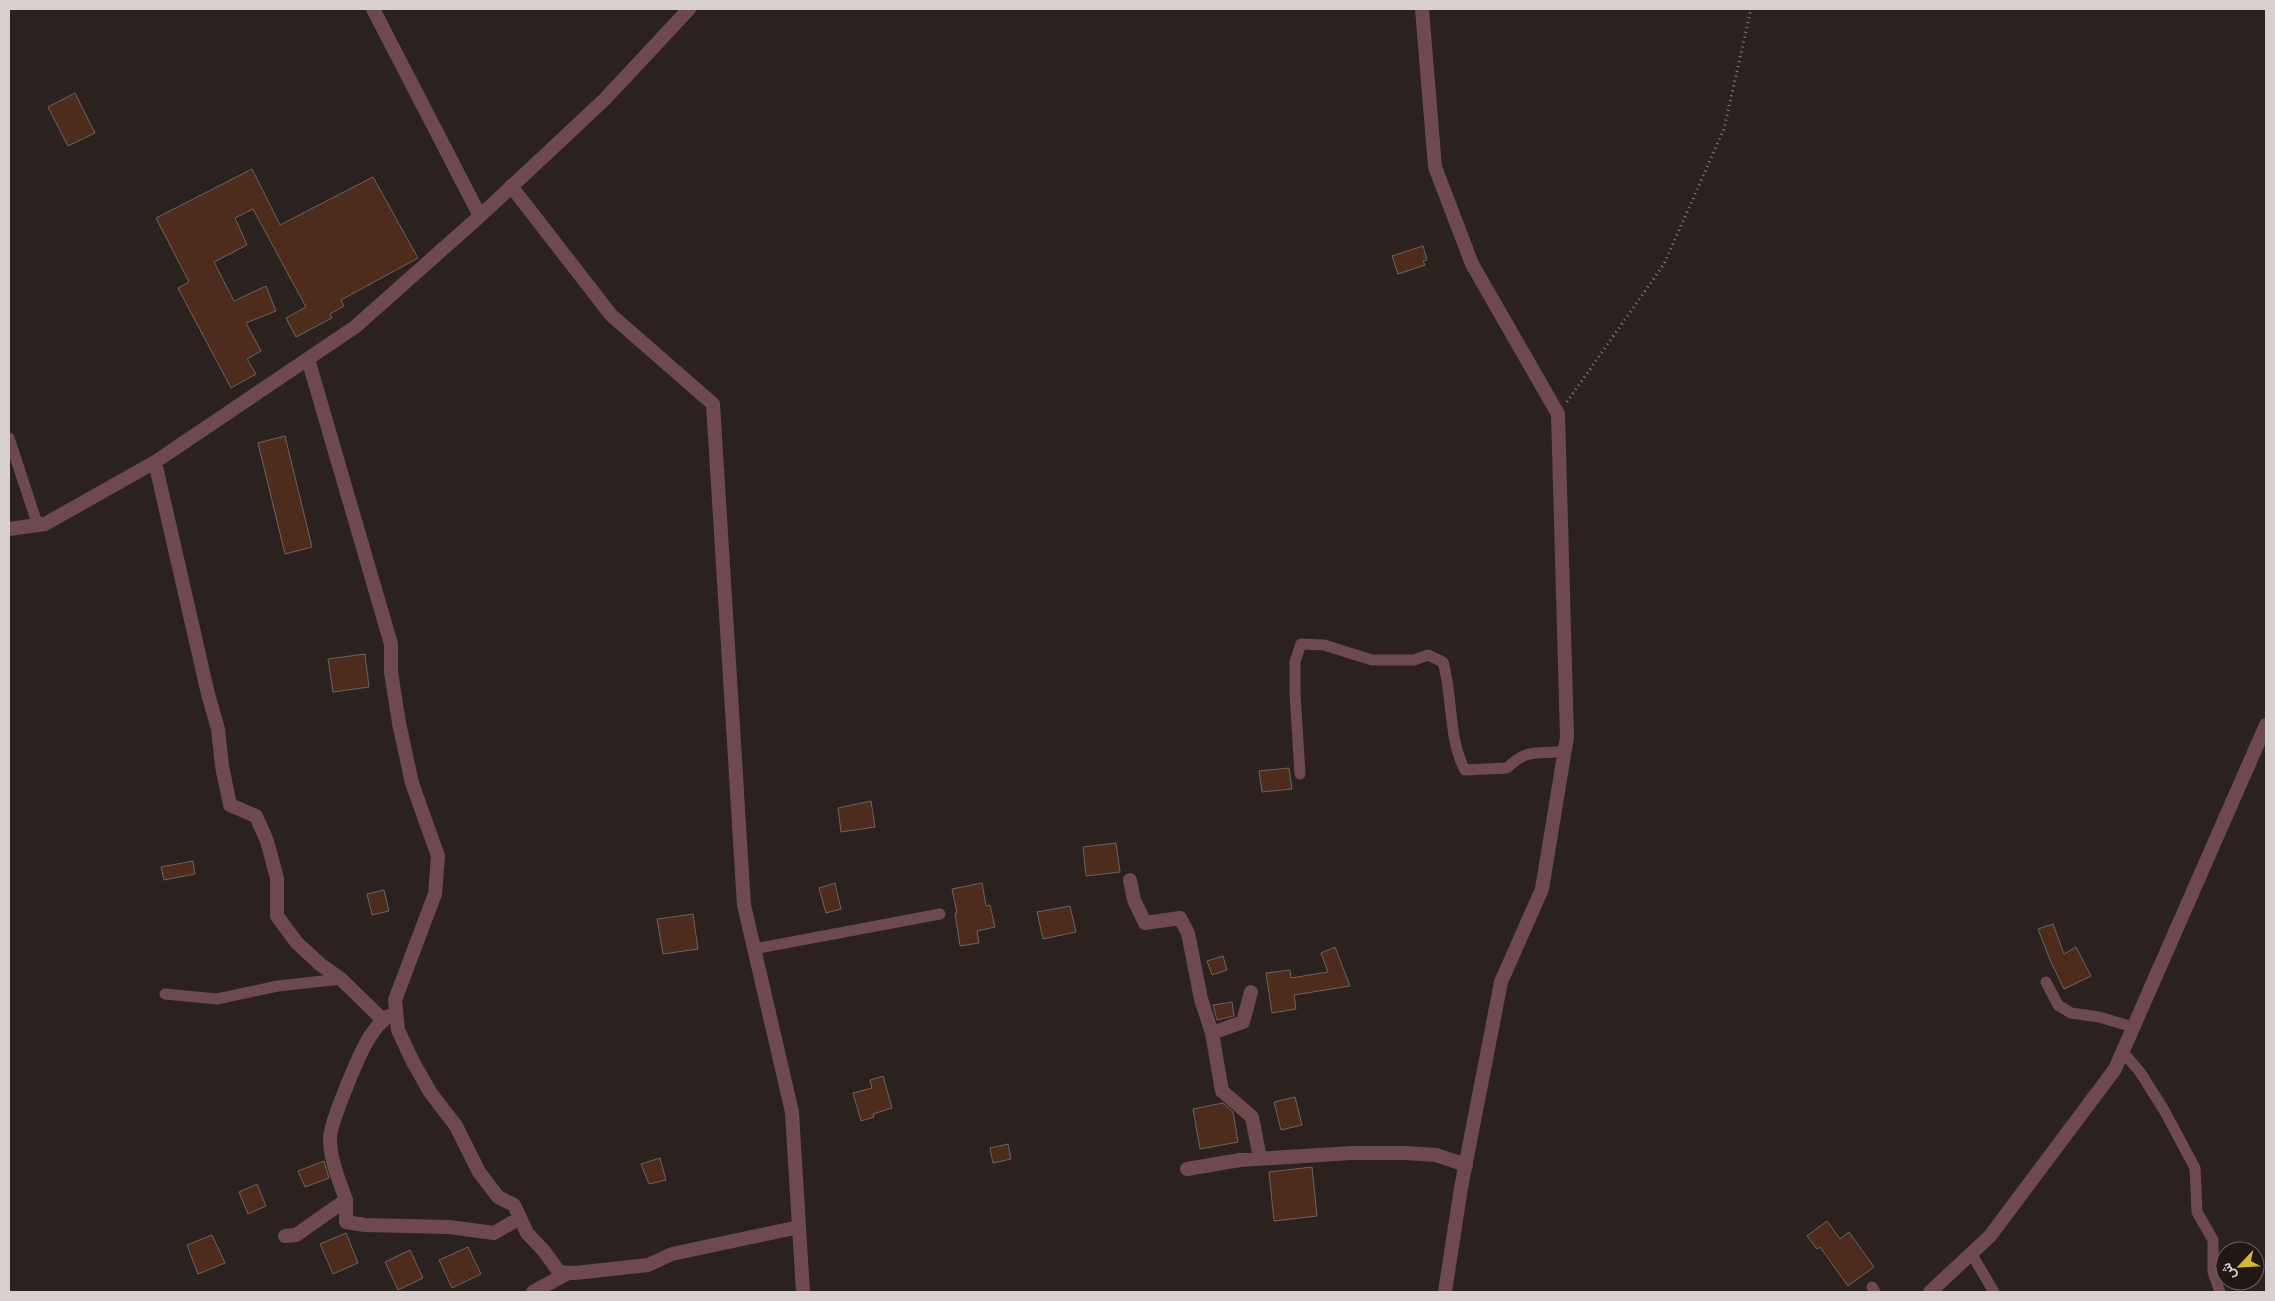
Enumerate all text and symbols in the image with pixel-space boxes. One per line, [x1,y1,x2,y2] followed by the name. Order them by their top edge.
[2215,1241,2265,1291] north arrow
[2217,1260,2240,1283] text: ش

